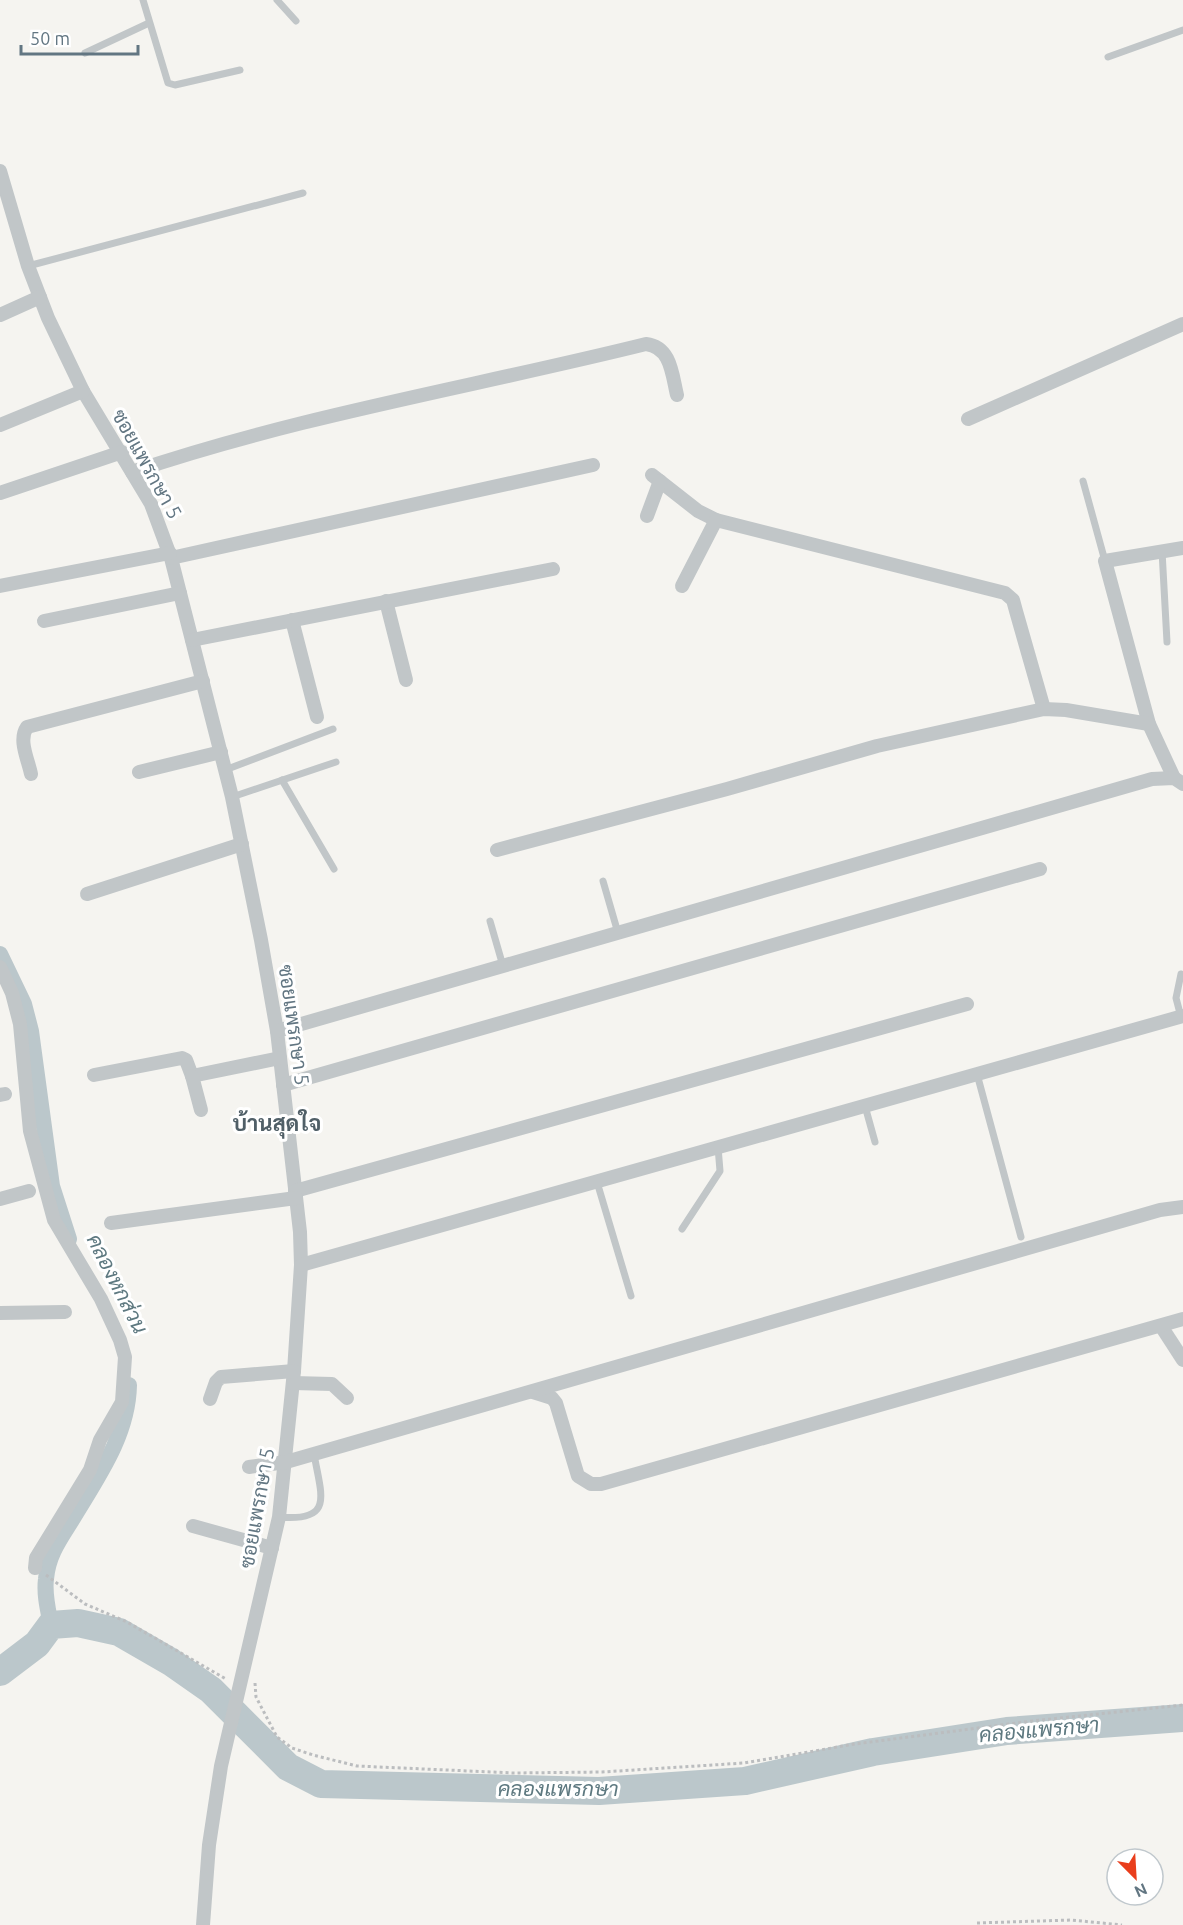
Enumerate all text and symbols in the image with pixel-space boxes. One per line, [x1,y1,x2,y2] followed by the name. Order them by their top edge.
[21,18,138,56] scale bar
[30,28,70,48] text: 50 m
[108,405,187,523] street label: ซอยแพรกษา 5
[275,963,314,1087] street label: ซอยแพรกษา 5
[233,1109,321,1139] district label: บ้านสุดใจ
[83,1230,153,1338] water label: คลองหกส่วน
[235,1446,278,1570] street label: ซอยแพรกษา 5
[978,1712,1100,1746] water label: คลองแพรกษา
[498,1776,618,1800] water label: คลองแพรกษา
[1105,1847,1165,1907] north arrow
[1132,1880,1150,1901] text: N

